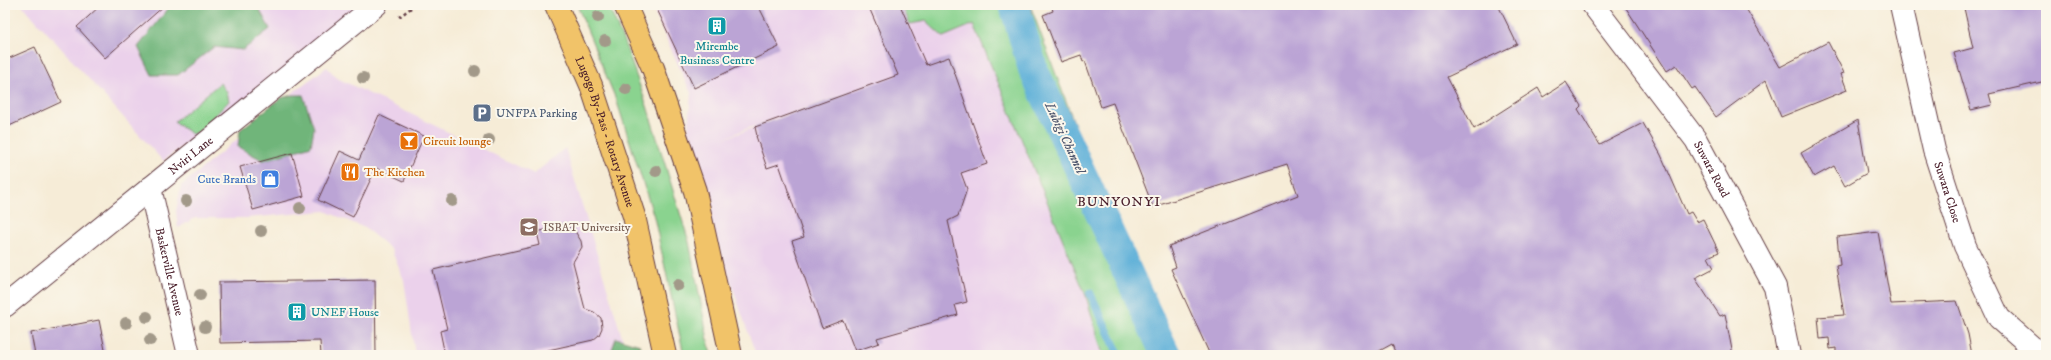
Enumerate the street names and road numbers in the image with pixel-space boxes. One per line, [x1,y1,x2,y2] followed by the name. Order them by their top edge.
[572,54,638,209] street label: Lugogo By-Pass - Rotary Avenue
[165,133,216,178] street label: Nviri Lane
[1690,138,1733,200] street label: Suwara Road
[1931,160,1964,225] street label: Suwara Close
[152,226,187,317] street label: Baskerville Avenue

